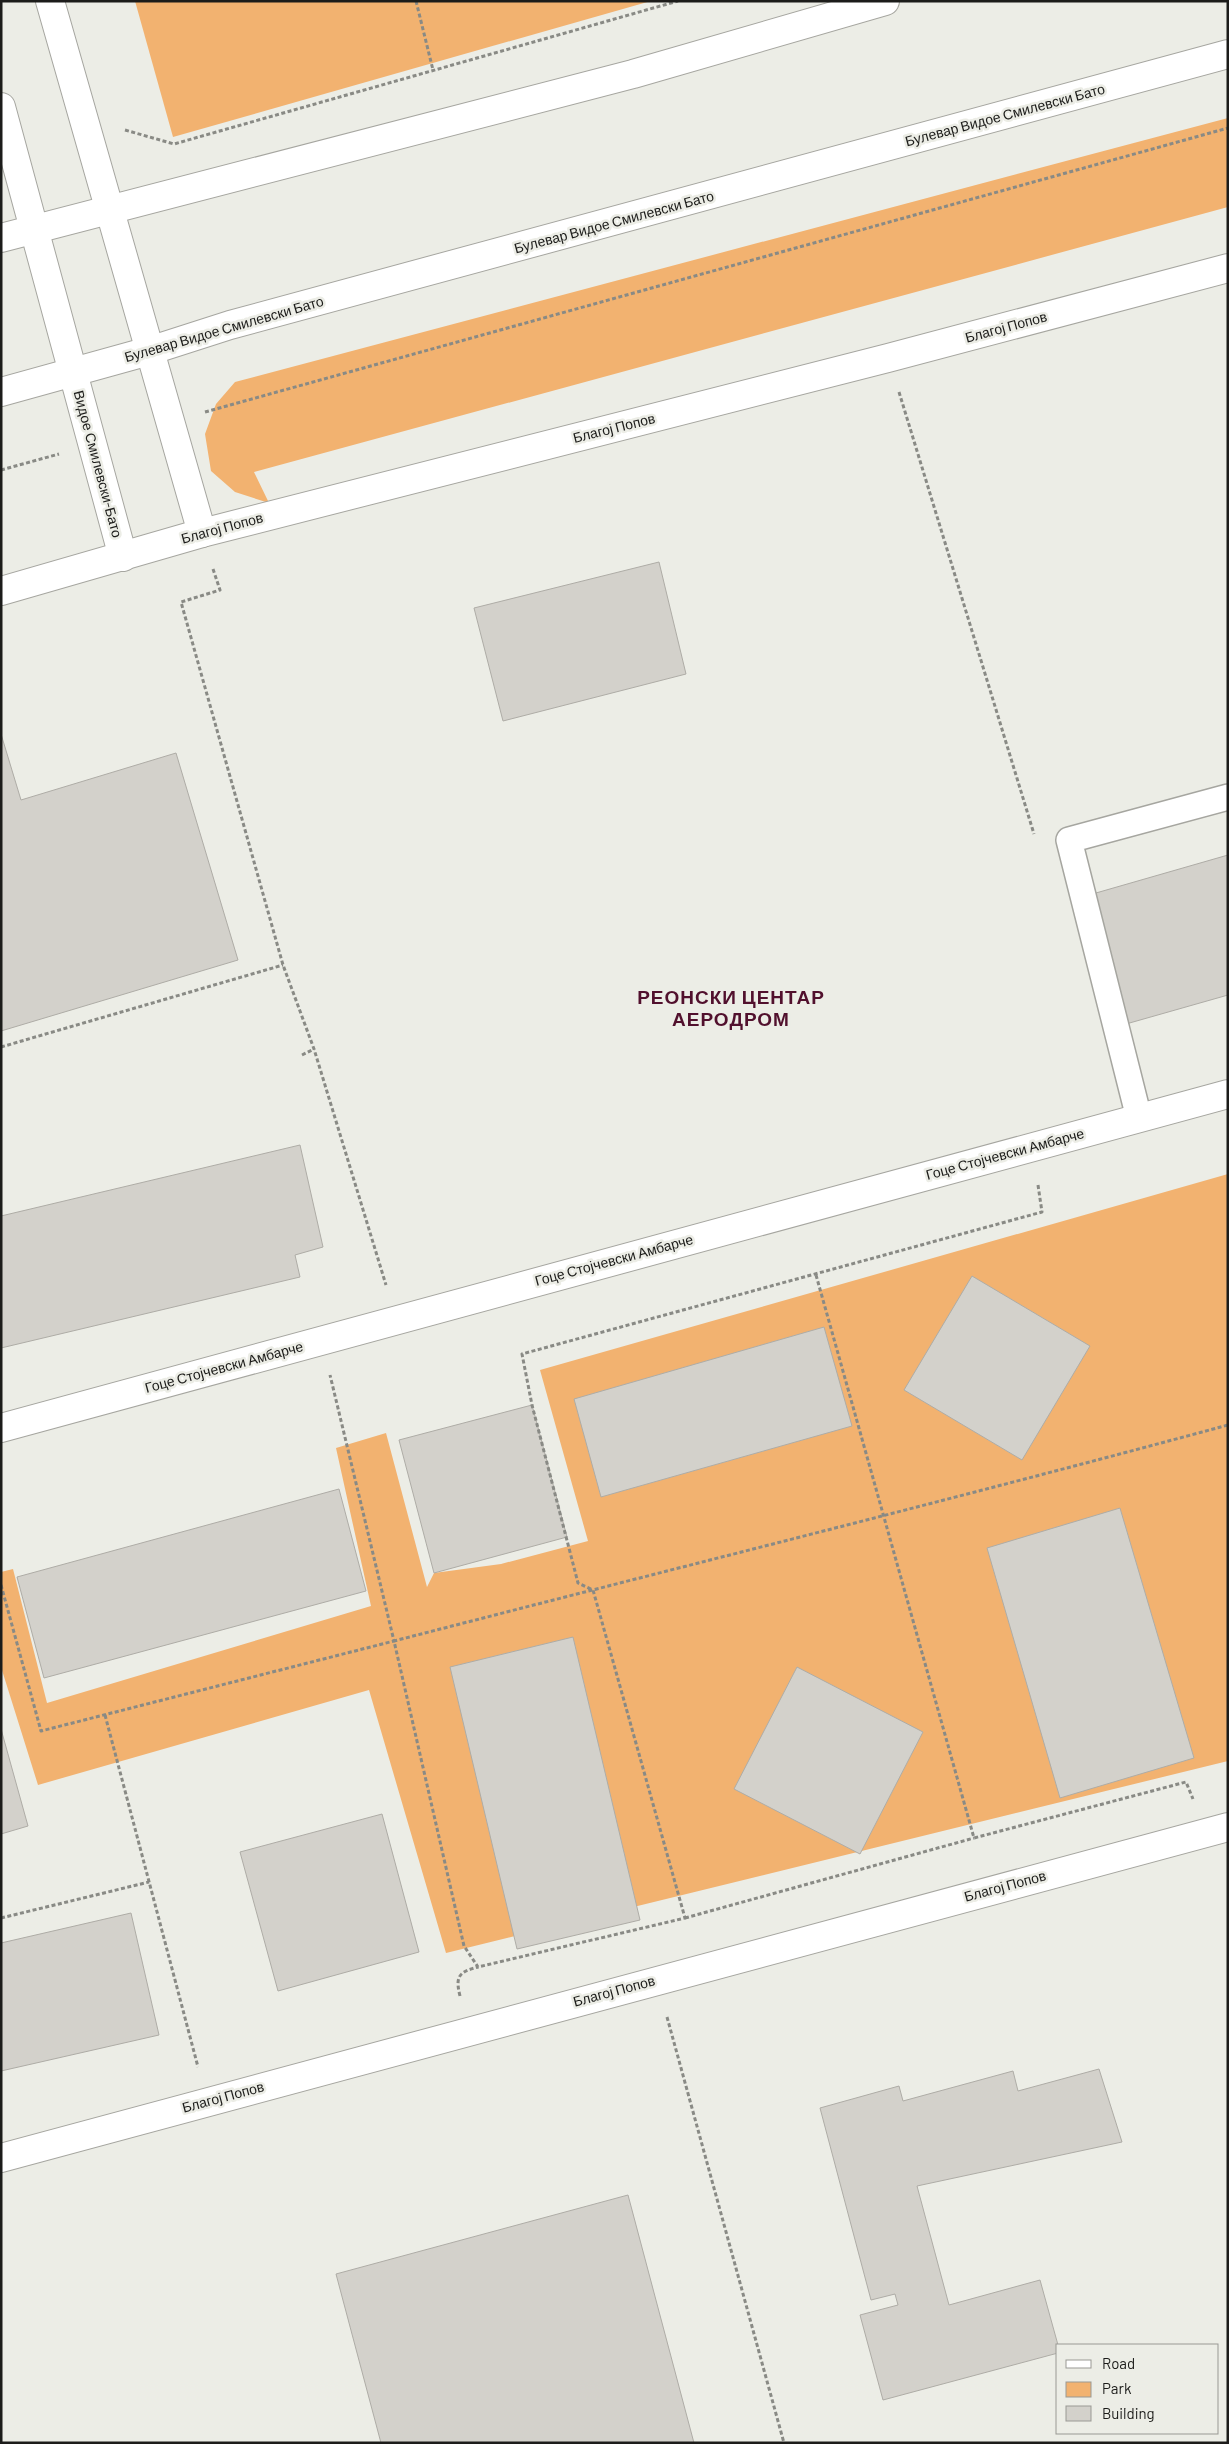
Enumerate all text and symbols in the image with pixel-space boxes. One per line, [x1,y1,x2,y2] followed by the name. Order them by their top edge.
[903,80,1107,149] street label: Булевар Видое Смилевски Бато
[512,187,716,256] street label: Булевар Видое Смилевски Бато
[122,292,325,365] street label: Булевар Видое Смилевски Бато
[963,307,1049,346] street label: Благој Попов
[71,388,126,540] street label: Видое Смилевски-Бато
[571,409,657,446] street label: Благој Попов
[179,508,265,547] street label: Благој Попов
[637,985,825,1030] district label: РЕОНСКИ ЦЕНТАР АЕРОДРОМ
[924,1124,1086,1183] street label: Гоце Стојчевски Амбарче
[533,1230,695,1289] street label: Гоце Стојчевски Амбарче
[143,1337,305,1396] street label: Гоце Стојчевски Амбарче
[962,1866,1048,1905] street label: Благој Попов
[571,1971,657,2010] street label: Благој Попов
[180,2077,266,2116] street label: Благој Попов
[1056,2344,1219,2434] legend
[1102,2354,1135,2372] text: Road
[1102,2379,1132,2397] text: Park
[1102,2404,1155,2422] text: Building

